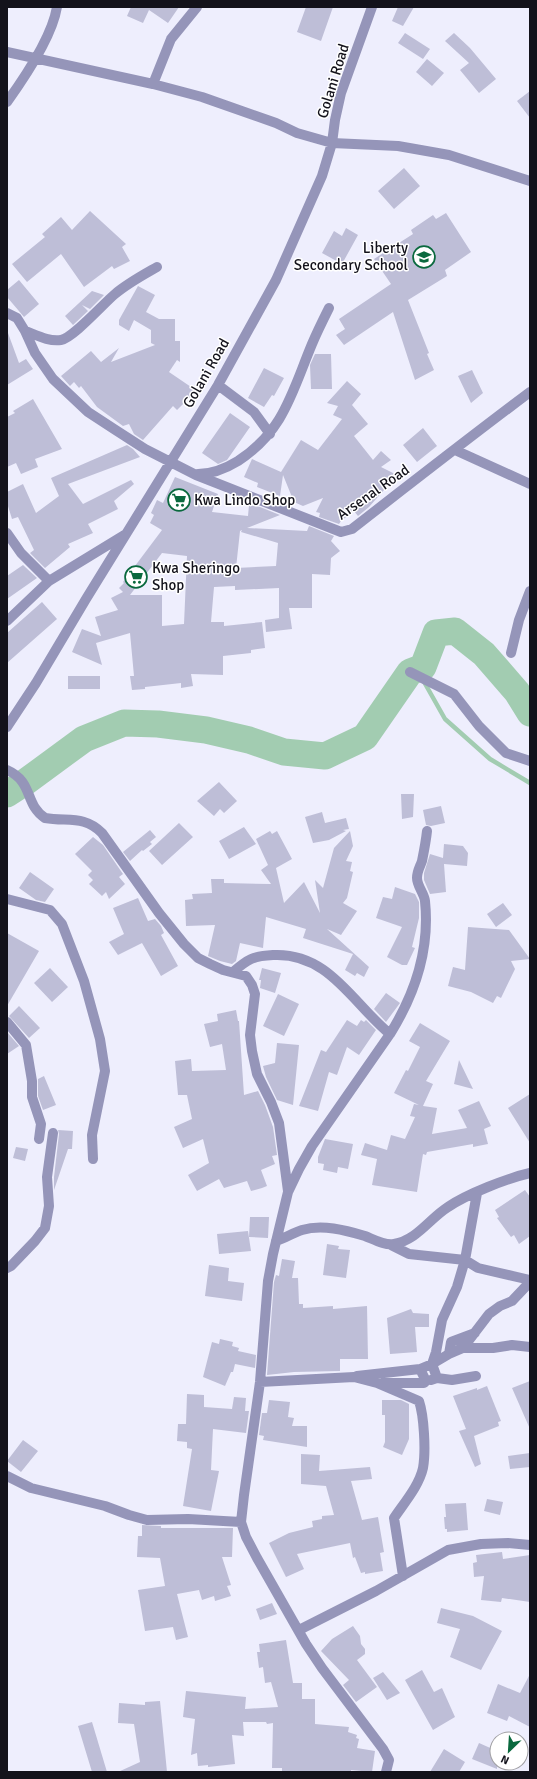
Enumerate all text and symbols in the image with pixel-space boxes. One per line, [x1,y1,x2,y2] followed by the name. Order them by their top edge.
[313,41,353,121] street label: Golani Road
[294,239,408,274] place label: Liberty Secondary School
[411,244,437,270] school or university icon: Liberty Secondary School
[179,335,233,411] street label: Golani Road
[333,460,413,524] street label: Arsenal Road
[166,487,192,513] supermarket icon: Kwa Lindo Shop
[194,491,295,509] place label: Kwa Lindo Shop
[152,559,240,594] place label: Kwa Sheringo Shop
[123,564,149,590] supermarket icon: Kwa Sheringo Shop
[489,1731,529,1771] north arrow
[499,1752,511,1767] text: N

